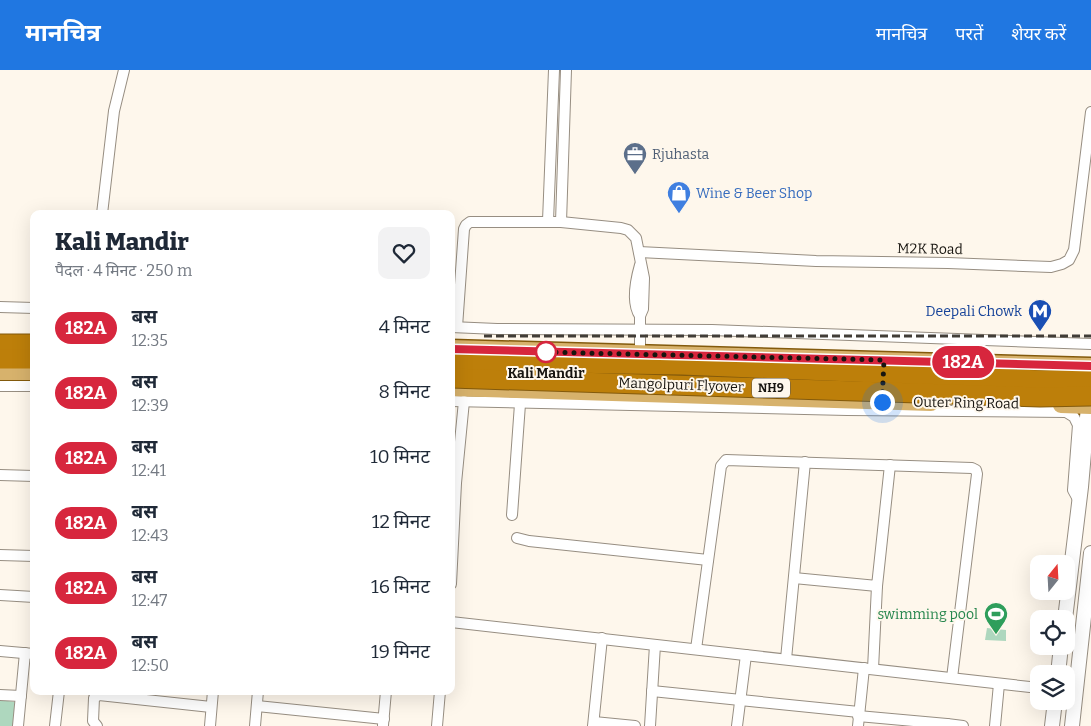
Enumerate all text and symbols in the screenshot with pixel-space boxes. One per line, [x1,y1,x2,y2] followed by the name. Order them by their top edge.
[25,19,101,47] text: मानचित्र
[876,23,927,45] text: मानचित्र
[955,23,983,45] text: परतें
[1011,23,1066,45] text: शेयर करें
[622,141,648,175] office icon: Rjuhasta
[652,146,710,163] place label: Rjuhasta
[666,180,692,214] shop icon: Wine & Beer Shop
[696,185,812,202] place label: Wine & Beer Shop
[378,227,430,279] button: heart
[55,228,189,256] text: Kali Mandir
[897,240,963,258] street label: M2K Road
[55,261,192,280] text: पैदल · 4 मिनट · 250 m
[1027,298,1053,332] metro station icon: Deepali Chowk
[926,303,1022,320] place label: Deepali Chowk
[132,305,157,328] text: बस
[379,315,430,338] text: 4 मिनट
[65,317,107,339] text: 182A
[132,331,168,350] text: 12:35
[535,341,557,363] marker: Kali Mandir
[928,346,998,378] line badge: 182A
[942,351,984,373] text: 182A
[507,365,585,382] place label: Kali Mandir
[132,370,157,393] text: बस
[618,374,744,396] street label: Mangolpuri Flyover
[752,378,790,398] road number: NH9
[378,380,430,403] text: 8 मिनट
[65,382,107,404] text: 182A
[870,390,895,415] your location
[913,394,1019,412] street label: Outer Ring Road
[132,396,169,415] text: 12:39
[132,435,157,458] text: बस
[370,445,430,468] text: 10 मिनट
[65,447,107,469] text: 182A
[132,461,166,480] text: 12:41
[132,500,157,523] text: बस
[372,510,430,533] text: 12 मिनट
[65,512,107,534] text: 182A
[132,526,169,545] text: 12:43
[1030,555,1075,600] north arrow
[1030,555,1075,710] map controls
[132,565,157,588] text: बस
[371,575,430,598] text: 16 मिनट
[65,577,107,599] text: 182A
[132,591,167,610] text: 12:47
[983,601,1009,635] sports icon: swimming pool
[877,606,978,623] place label: swimming pool
[1030,610,1075,655] button: locate
[132,630,157,653] text: बस
[371,640,430,663] text: 19 मिनट
[65,642,107,664] text: 182A
[132,656,169,675] text: 12:50
[1030,665,1075,710] button: layers

